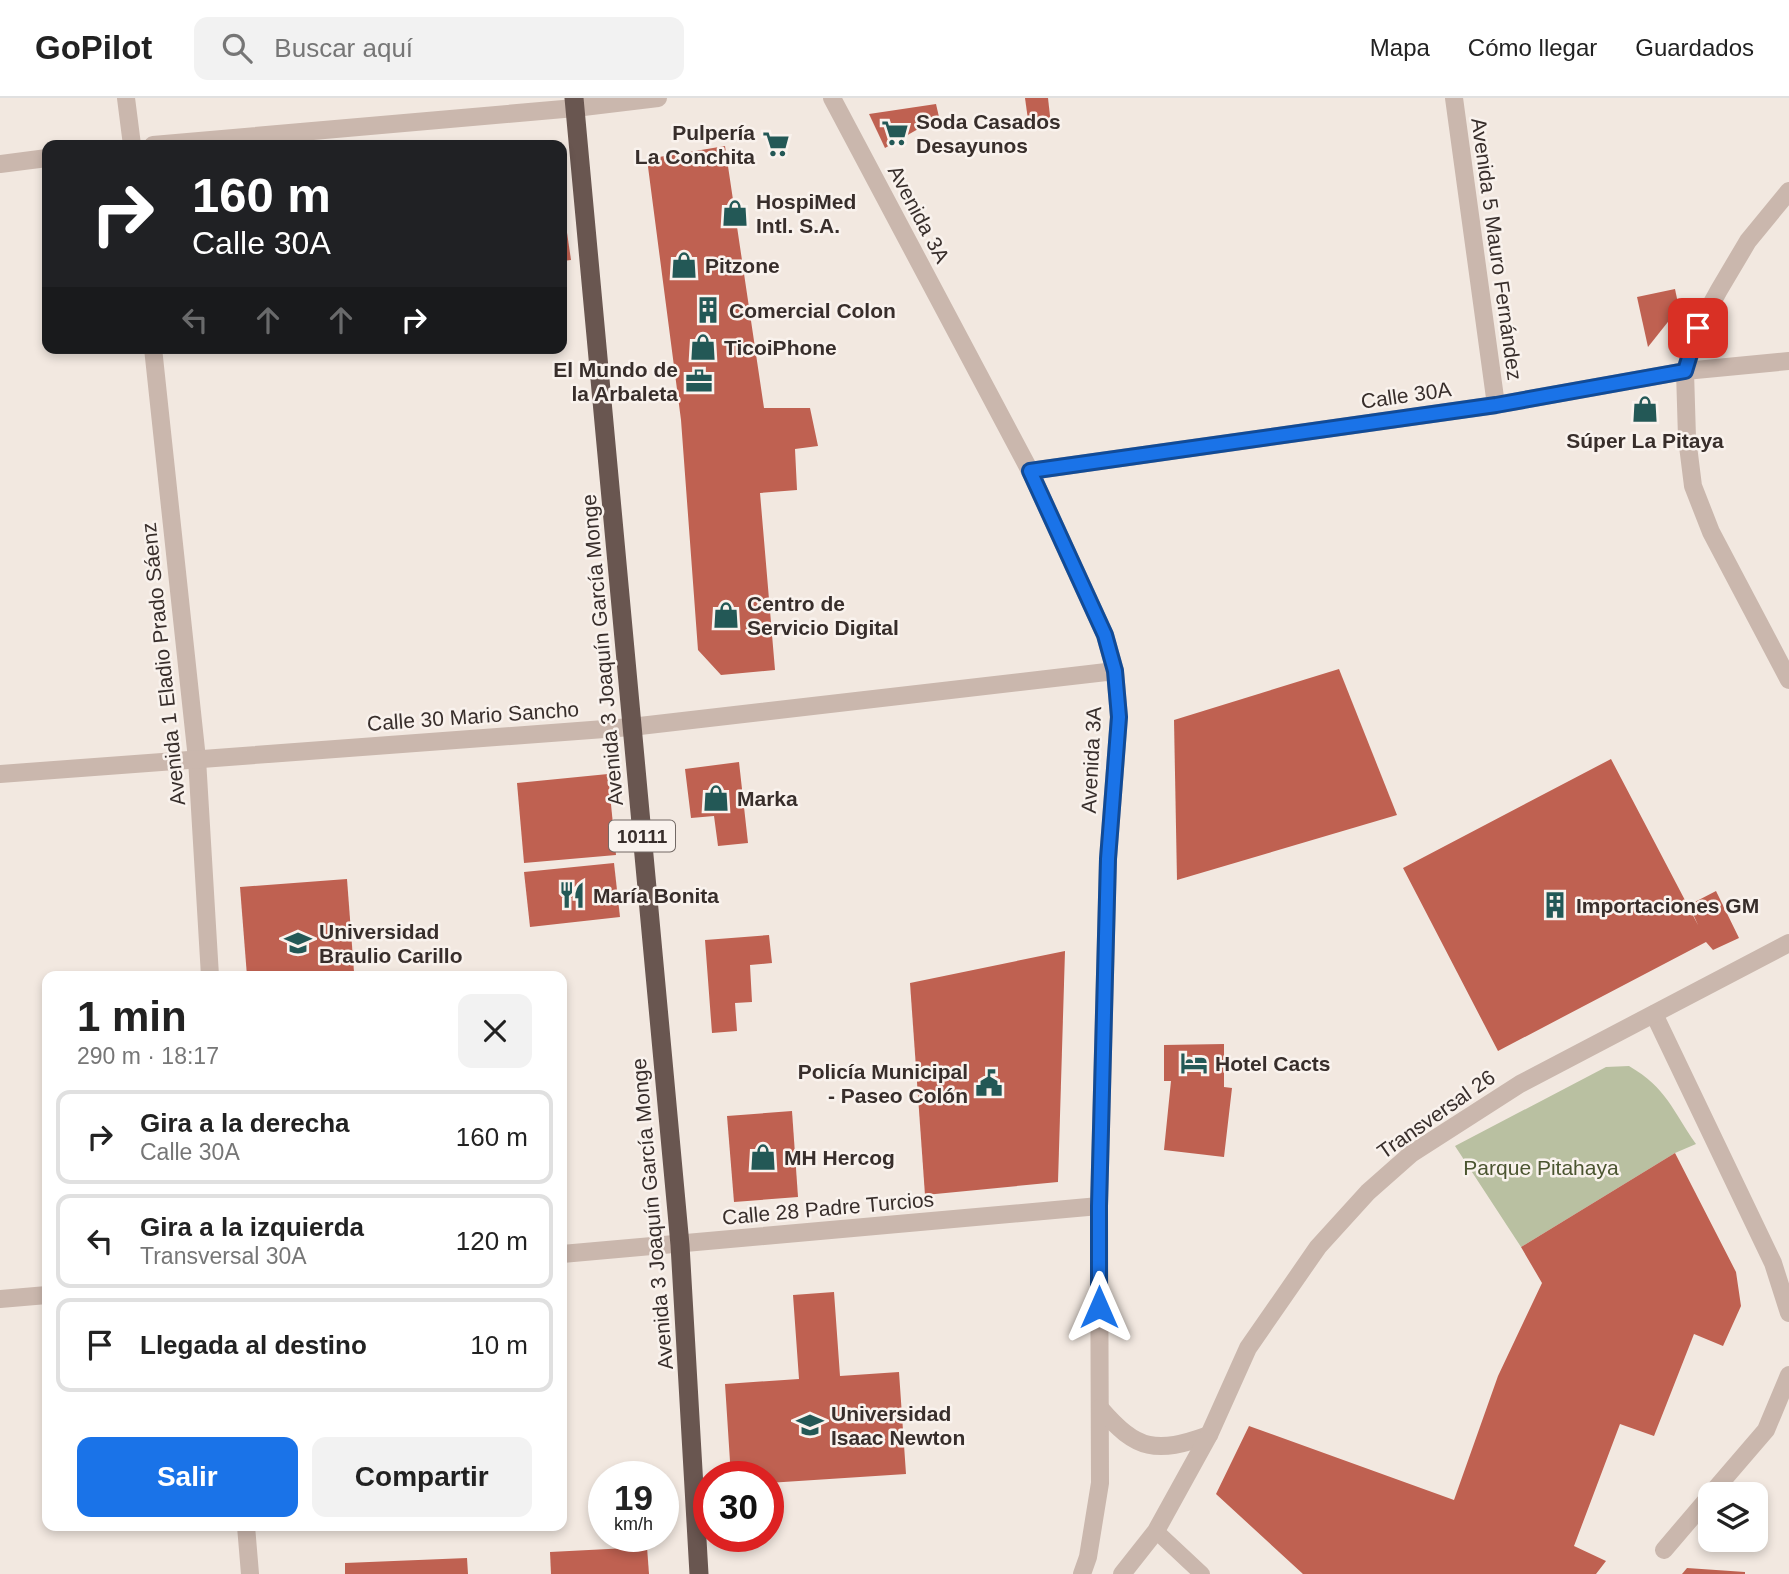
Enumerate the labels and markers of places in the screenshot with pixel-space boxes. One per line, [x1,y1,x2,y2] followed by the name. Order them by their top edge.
[916,110,1061,157] place label: Soda Casados Desayunos
[880,118,910,148] supermarket icon: Soda Casados Desayunos
[635,121,755,168] place label: Pulpería La Conchita
[761,129,791,159] supermarket icon: Pulpería La Conchita
[756,190,856,237] place label: HospiMed Intl. S.A.
[720,198,750,228] shop icon: HospiMed Intl. S.A.
[669,250,699,280] shop icon: Pitzone
[705,254,780,277] place label: Pitzone
[693,295,723,325] building icon: Comercial Colon
[1668,298,1728,358] pin
[729,299,896,322] place label: Comercial Colon
[688,332,718,362] shop icon: TicoiPhone
[724,336,837,359] place label: TicoiPhone
[553,358,678,405] place label: El Mundo de la Arbaleta
[684,366,714,396] office icon: El Mundo de la Arbaleta
[1630,394,1660,424] shop icon: Súper La Pitaya
[1566,429,1724,452] place label: Súper La Pitaya
[747,592,899,639] place label: Centro de Servicio Digital
[711,600,741,630] shop icon: Centro de Servicio Digital
[701,783,731,813] shop icon: Marka
[737,787,798,810] place label: Marka
[557,880,587,910] restaurant icon: María Bonita
[593,884,719,907] place label: María Bonita
[1540,890,1570,920] building icon: Importaciones GM
[1576,894,1759,917] place label: Importaciones GM
[319,920,463,967] place label: Universidad Braulio Carillo
[283,928,313,958] school or university icon: Universidad Braulio Carillo
[1179,1048,1209,1078] hotel icon: Hotel Cacts
[1215,1052,1331,1075] place label: Hotel Cacts
[798,1060,968,1107] place label: Policía Municipal - Paseo Colón
[974,1068,1004,1098] public building icon: Policía Municipal - Paseo Colón
[748,1142,778,1172] shop icon: MH Hercog
[784,1146,895,1169] place label: MH Hercog
[831,1402,965,1449] place label: Universidad Isaac Newton
[795,1410,825,1440] school or university icon: Universidad Isaac Newton

